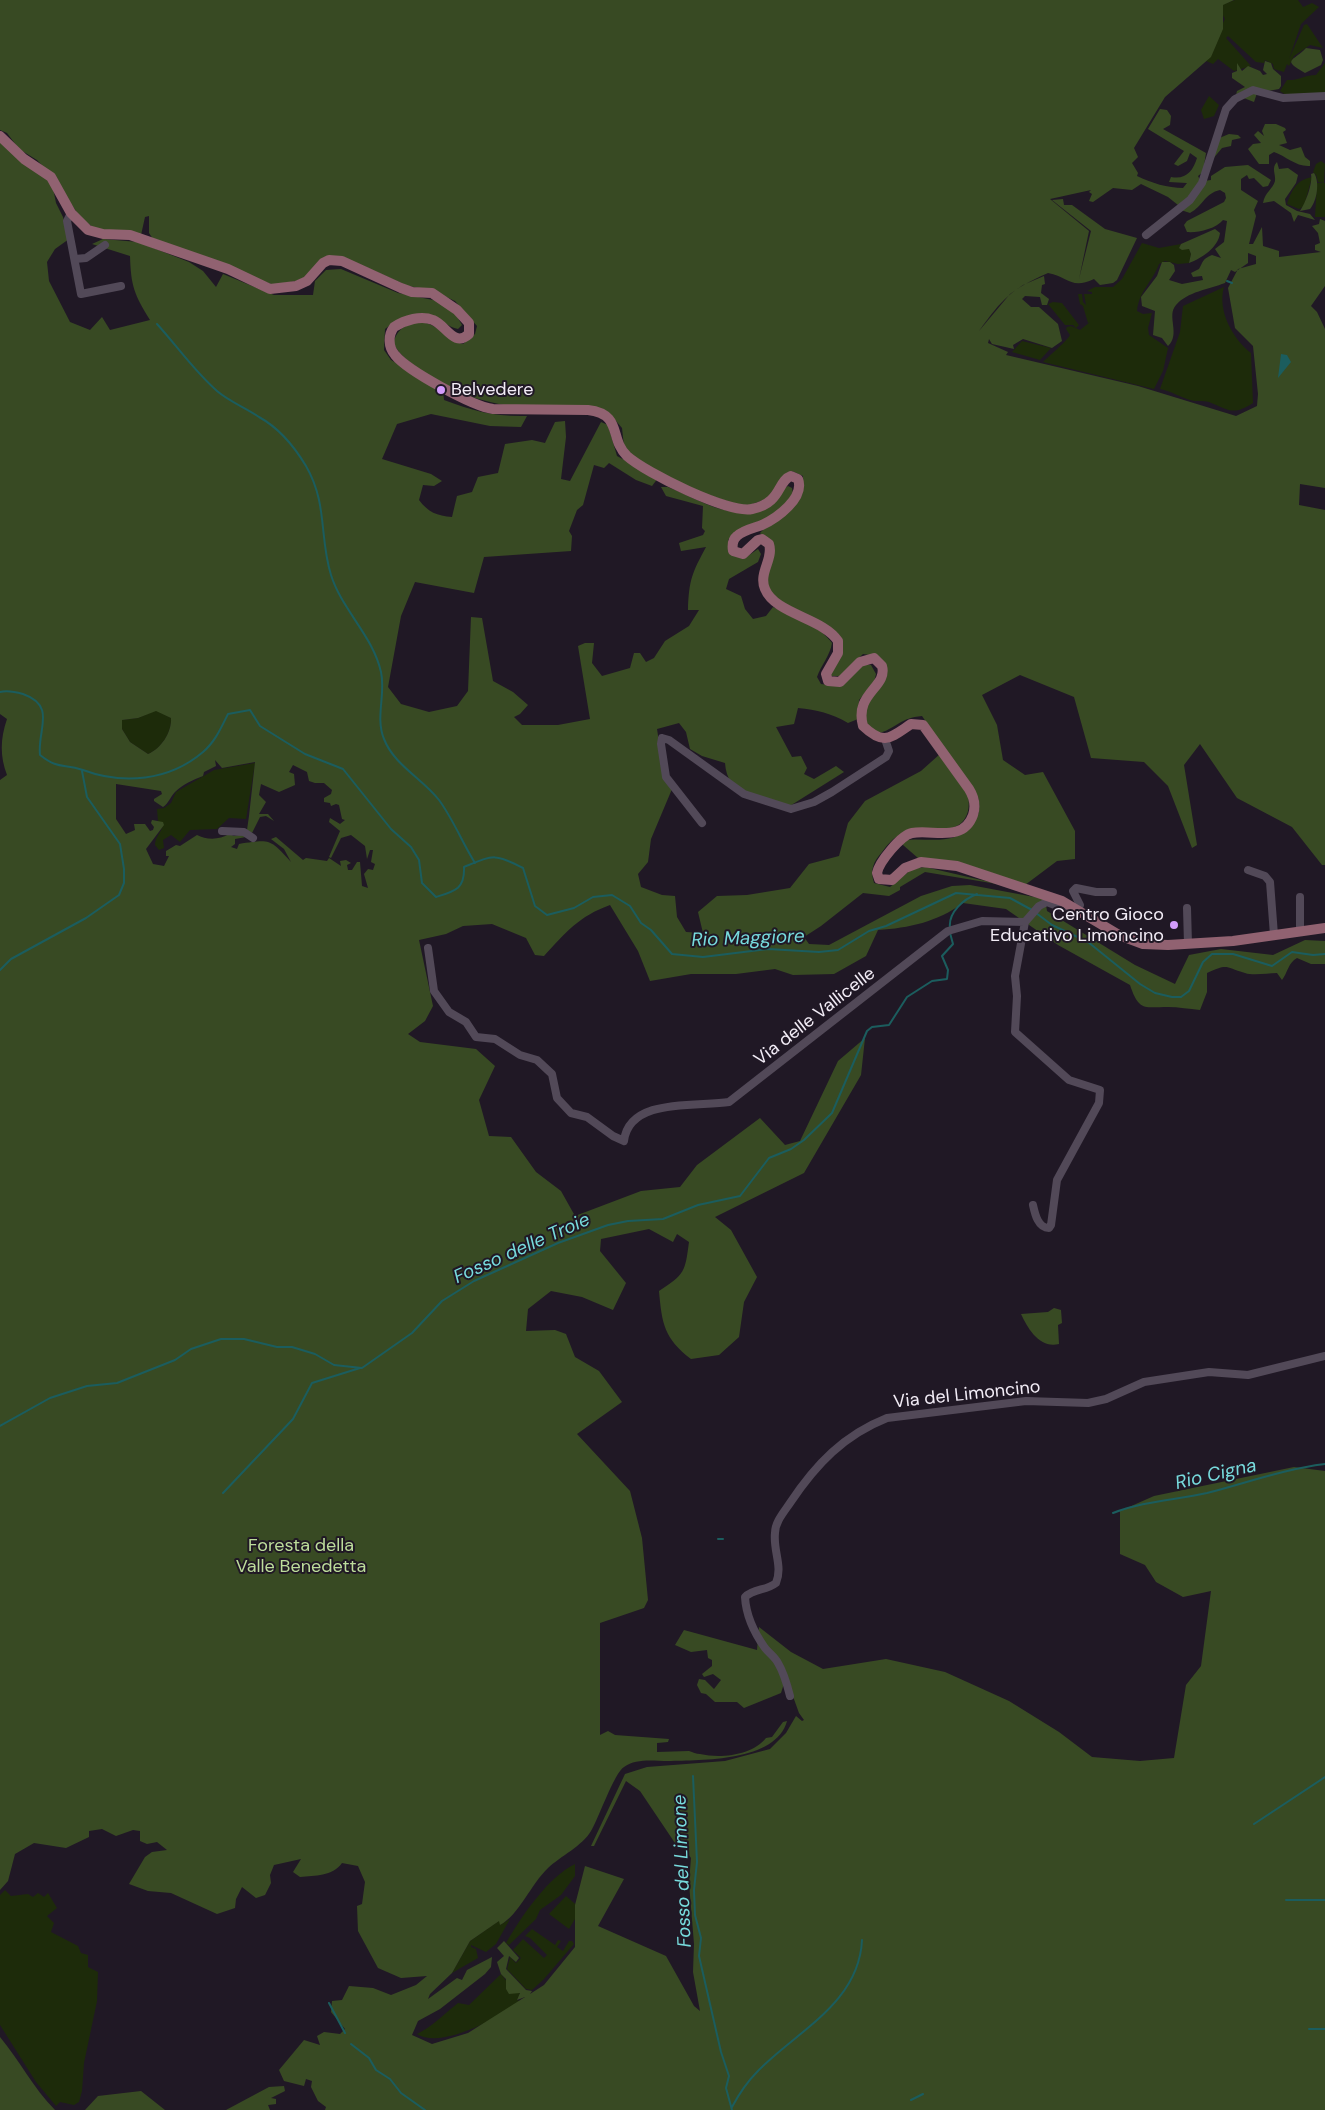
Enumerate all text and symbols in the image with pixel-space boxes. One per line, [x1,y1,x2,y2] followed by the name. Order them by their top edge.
[451,379,533,401] place label: Belvedere
[435,384,447,396] marker: Belvedere
[990,904,1164,946] place label: Centro Gioco Educativo Limoncino
[1168,919,1180,931] marker: Centro Gioco Educativo Limoncino
[691,926,805,952] water label: Rio Maggiore
[750,963,880,1071] street label: Via delle Vallicelle
[450,1209,594,1289] water label: Fosso delle Troie
[892,1377,1042,1413] street label: Via del Limoncino
[1173,1455,1259,1495] water label: Rio Cigna
[236,1535,366,1578] park label: Foresta della Valle Benedetta
[669,1794,697,1948] water label: Fosso del Limone

